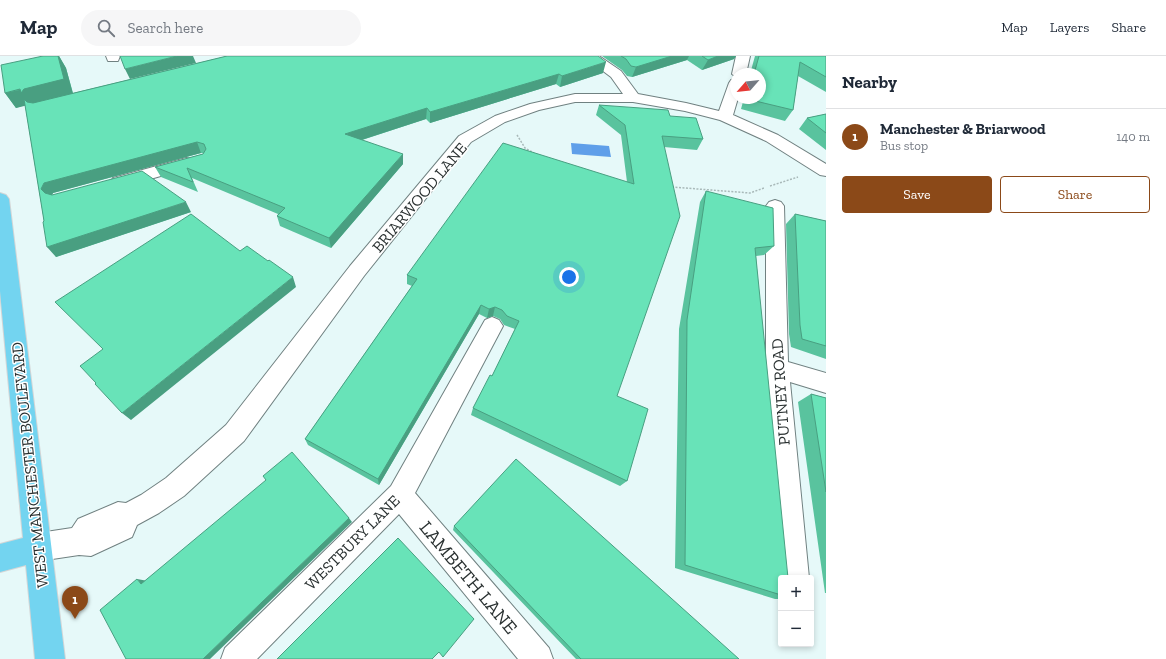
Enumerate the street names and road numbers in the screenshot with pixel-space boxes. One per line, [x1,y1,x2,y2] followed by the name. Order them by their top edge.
[368,139,471,256] street label: BRIARWOOD LANE
[767,338,794,446] street label: PUTNEY ROAD
[7,341,52,589] street label: WEST MANCHESTER BOULEVARD
[301,491,404,594] street label: WESTBURY LANE
[415,516,523,638] street label: LAMBETH LANE

